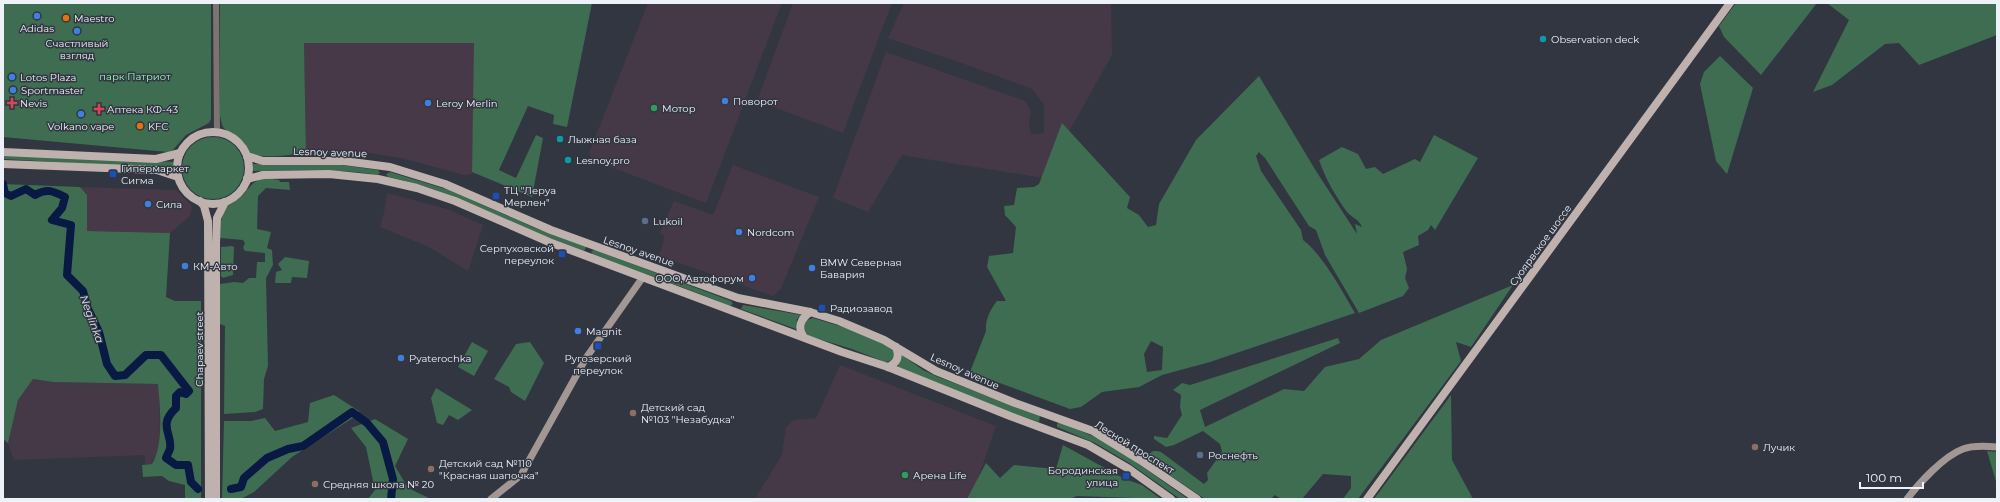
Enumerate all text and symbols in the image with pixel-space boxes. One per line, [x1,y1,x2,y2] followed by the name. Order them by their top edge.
[32,11,42,21] marker: Adidas
[74,12,115,25] place label: Maestro
[61,13,71,23] marker: Maestro
[20,22,54,35] place label: Adidas
[72,26,82,36] marker: Счастливый взгляд
[1551,33,1639,46] place label: Observation deck
[1538,34,1548,44] marker: Observation deck
[46,37,108,62] place label: Счастливый взгляд
[99,70,171,83] park label: парк Патриот
[20,71,77,84] place label: Lotos Plaza
[7,72,17,82] marker: Lotos Plaza
[21,84,84,97] place label: Sportmaster
[8,85,18,95] marker: Sportmaster
[733,95,778,108] place label: Поворот
[720,96,730,106] marker: Поворот
[20,97,47,110] place label: Nevis
[436,97,498,110] place label: Leroy Merlin
[7,98,17,108] marker: Nevis
[423,98,433,108] marker: Leroy Merlin
[662,102,696,115] place label: Мотор
[107,103,178,116] place label: Аптека КФ-43
[649,103,659,113] marker: Мотор
[94,104,104,114] marker: Аптека КФ-43
[76,109,86,119] marker: Volkano vape
[48,120,114,133] place label: Volkano vape
[148,120,168,133] place label: KFC
[135,121,145,131] marker: KFC
[568,133,637,146] place label: Лыжная база
[555,134,565,144] marker: Лыжная база
[293,145,367,160] street label: Lesnoy avenue
[576,154,630,167] place label: Lesnoy.pro
[563,155,573,165] marker: Lesnoy.pro
[121,162,189,187] place label: Гипермаркет Сигма
[108,169,118,179] marker: Гипермаркет Сигма
[504,184,556,209] place label: ТЦ "Леруа Мерлен"
[491,191,501,201] marker: ТЦ "Леруа Мерлен"
[156,198,182,211] place label: Сила
[143,199,153,209] marker: Сила
[1507,202,1574,288] street label: Суоярвское шоссе
[653,215,683,228] place label: Lukoil
[640,216,650,226] marker: Lukoil
[747,226,794,239] place label: Nordcom
[734,227,744,237] marker: Nordcom
[602,233,676,270] street label: Lesnoy avenue
[480,242,554,267] place label: Серпуховской переулок
[557,249,567,259] marker: Серпуховской переулок
[820,256,902,281] place label: BMW Северная Бавария
[193,260,238,273] place label: КМ-Авто
[180,261,190,271] marker: КМ-Авто
[807,263,817,273] marker: BMW Северная Бавария
[655,272,744,285] place label: ООО, Автофорум
[747,273,757,283] marker: ООО, Автофорум
[77,293,107,345] water label: Neglinka
[830,302,893,315] place label: Радиозавод
[817,303,827,313] marker: Радиозавод
[193,311,206,387] street label: Chapaev street
[586,325,622,338] place label: Magnit
[573,326,583,336] marker: Magnit
[593,341,603,351] marker: Ругозерский переулок
[928,350,1001,393] street label: Lesnoy avenue
[409,352,471,365] place label: Pyaterochka
[564,352,632,377] place label: Ругозерский переулок
[396,353,406,363] marker: Pyaterochka
[641,401,735,426] place label: Детский сад №103 "Незабудка"
[628,408,638,418] marker: Детский сад №103 "Незабудка"
[1093,418,1177,477] street label: Лесной проспект
[1763,441,1795,454] place label: Лучик
[1750,442,1760,452] marker: Лучик
[1208,449,1258,462] place label: Роснефть
[1195,450,1205,460] marker: Роснефть
[439,457,539,482] place label: Детский сад №110 "Красная шапочка"
[426,464,436,474] marker: Детский сад №110 "Красная шапочка"
[1048,464,1118,489] place label: Бородинская улица
[1860,464,1923,490] scale bar
[913,469,967,482] place label: Арена Life
[900,470,910,480] marker: Арена Life
[1866,470,1902,485] text: 100 m
[1121,471,1131,481] marker: Бородинская улица
[323,478,434,491] place label: Средняя школа № 20
[310,479,320,489] marker: Средняя школа № 20

